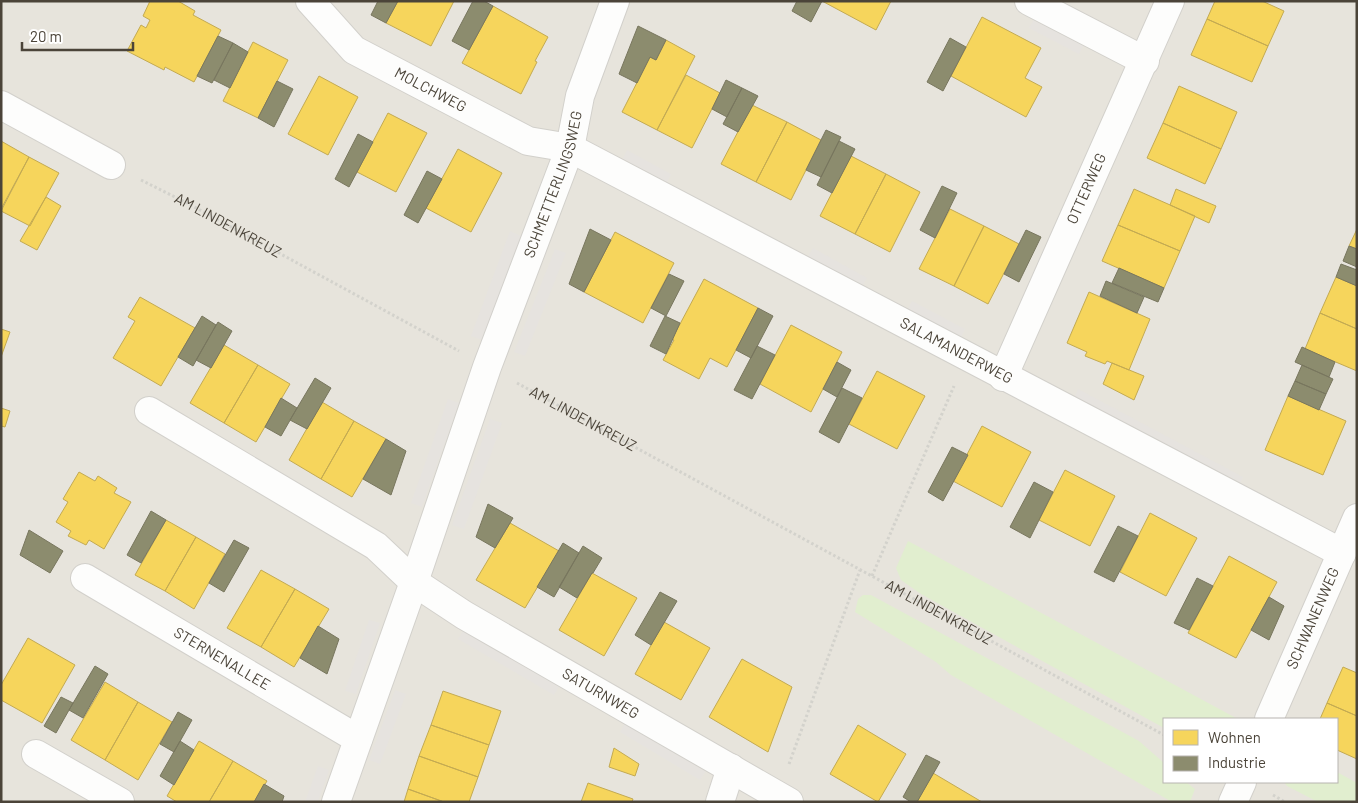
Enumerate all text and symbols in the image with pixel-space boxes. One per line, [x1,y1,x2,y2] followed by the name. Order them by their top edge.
[22,20,134,52] scale bar
[30,27,62,45] text: 20 m
[392,63,470,115] street label: MOLCHWEG
[519,109,585,260] street label: SCHMETTERLINGSWEG
[1062,150,1109,227] street label: OTTERWEG
[172,188,285,261] street label: AM LINDENKREUZ
[897,313,1016,387] street label: SALAMANDERWEG
[527,382,640,454] street label: AM LINDENKREUZ
[1282,564,1342,671] street label: SCHWANENWEG
[882,575,996,648] street label: AM LINDENKREUZ
[171,623,274,693] street label: STERNENALLEE
[559,664,643,722] street label: SATURNWEG
[1163,718,1338,783] legend
[1208,728,1261,746] text: Wohnen
[1208,753,1266,771] text: Industrie

